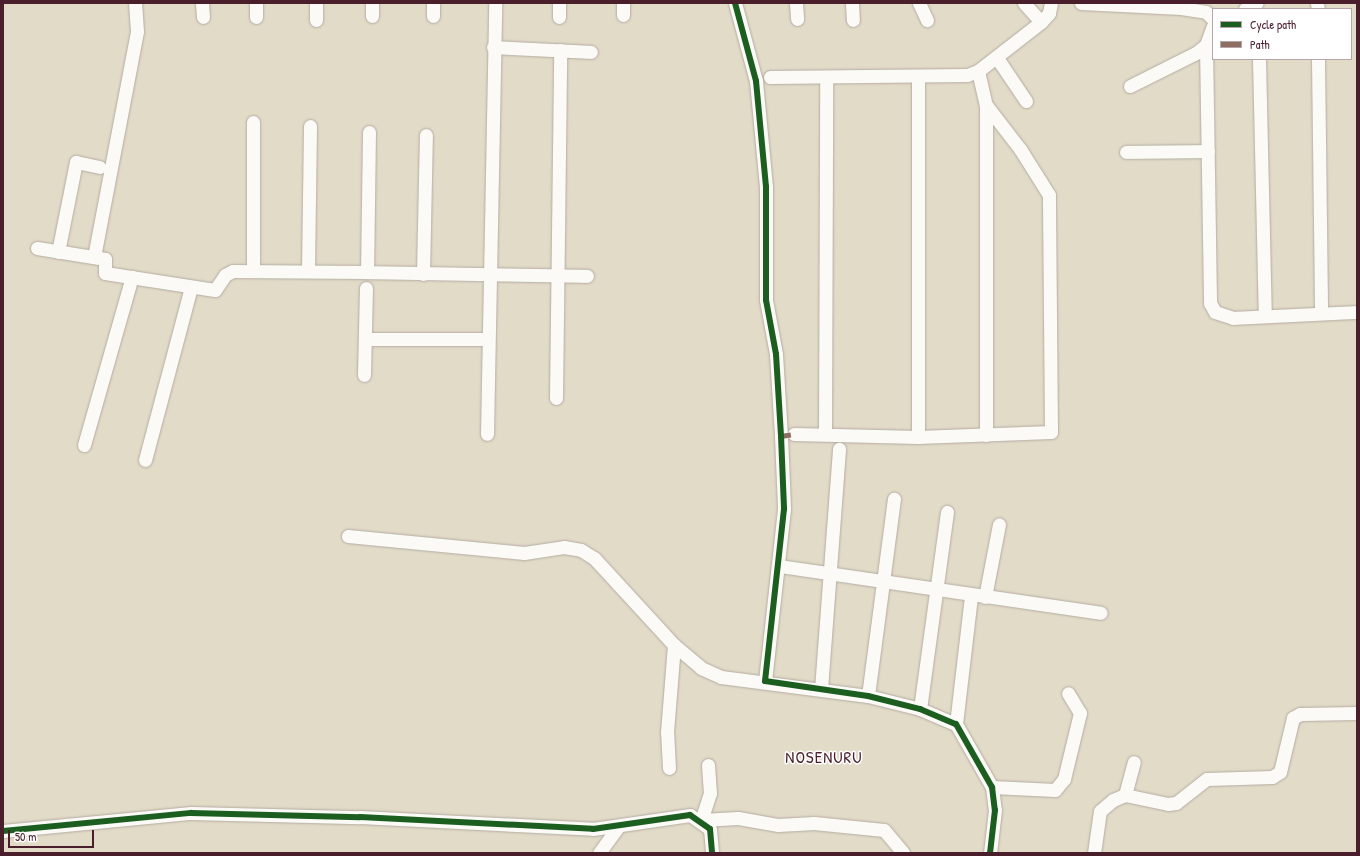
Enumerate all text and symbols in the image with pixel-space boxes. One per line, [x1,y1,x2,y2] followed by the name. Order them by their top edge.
[1212,8,1352,60] legend
[1250,16,1296,33] text: Cycle path
[1250,36,1270,53] text: Path
[785,747,863,767] district label: NOSENURU
[10,822,96,848] scale bar
[15,828,36,845] text: 50 m

